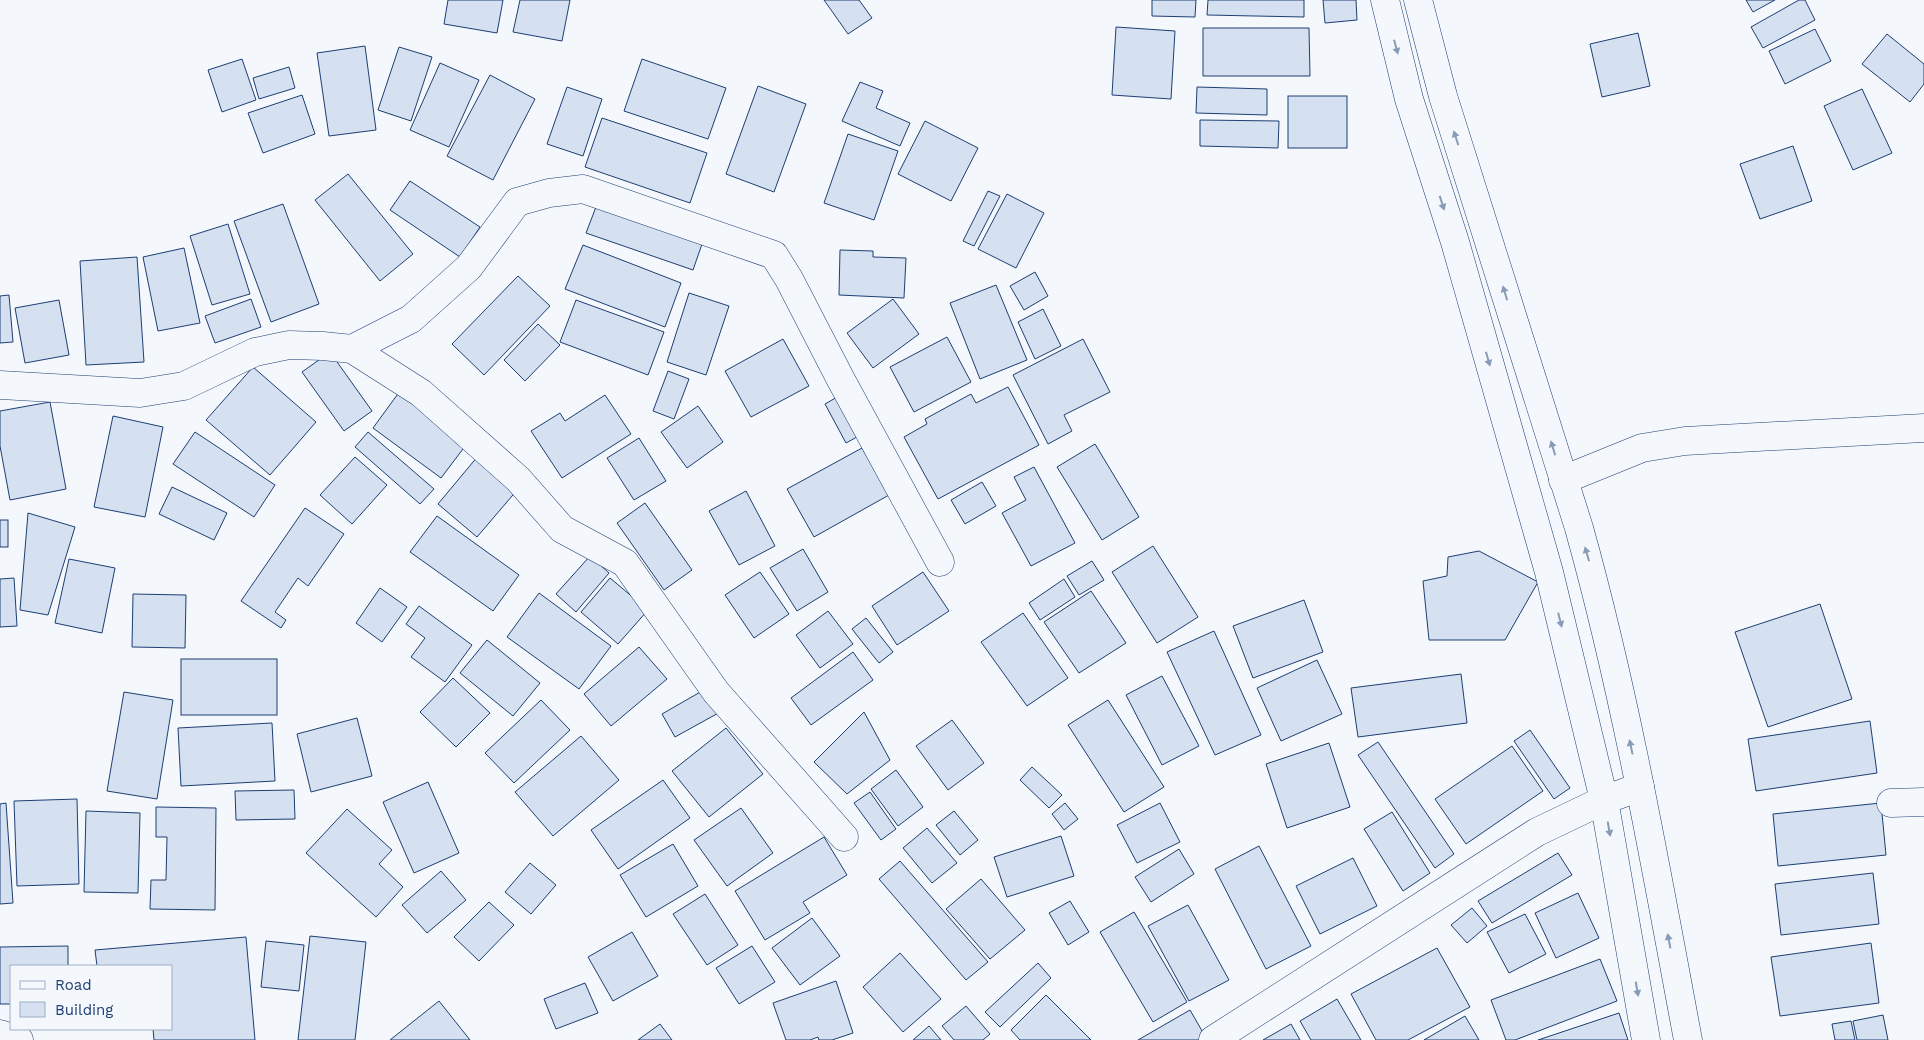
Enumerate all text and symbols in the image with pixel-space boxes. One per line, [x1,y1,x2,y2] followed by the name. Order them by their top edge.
[1392,40,1400,55] one-way arrow
[1452,130,1460,145] one-way arrow
[1439,196,1447,211] one-way arrow
[1501,285,1509,300] one-way arrow
[1485,352,1493,367] one-way arrow
[1549,440,1557,455] one-way arrow
[1582,546,1590,561] one-way arrow
[1557,612,1565,627] one-way arrow
[1627,739,1635,754] one-way arrow
[1606,822,1614,838] one-way arrow
[1665,932,1673,948] one-way arrow
[10,965,172,1030] legend
[55,976,92,994] text: Road
[1634,982,1642,998] one-way arrow
[55,1001,113,1019] text: Building

